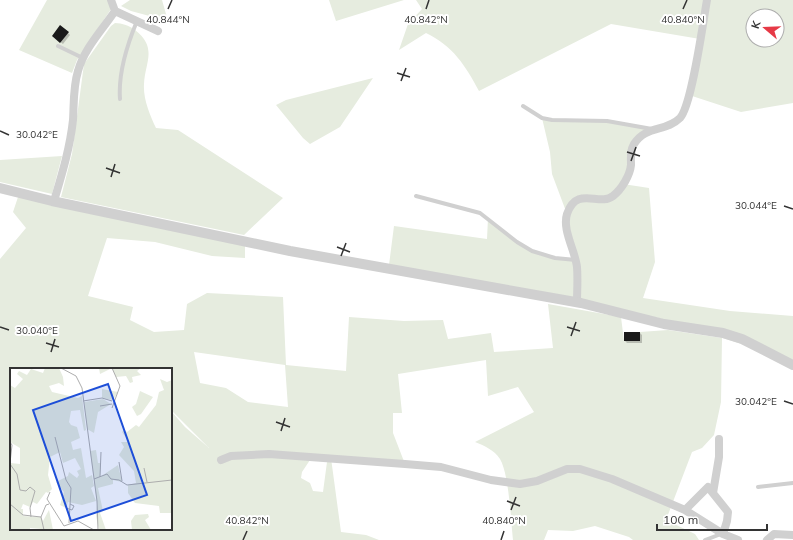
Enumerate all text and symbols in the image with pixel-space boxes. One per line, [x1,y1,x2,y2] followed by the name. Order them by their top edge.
[745,8,785,48] north arrow
[146,13,190,26] text: 40.844°N
[404,13,448,26] text: 40.842°N
[661,13,705,26] text: 40.840°N
[748,18,764,30] text: K
[16,128,58,141] text: 30.042°E
[735,199,777,212] text: 30.044°E
[16,324,58,337] text: 30.040°E
[10,368,172,530] inset map
[735,395,777,408] text: 30.042°E
[657,506,767,532] scale bar
[663,512,698,527] text: 100 m
[225,514,269,527] text: 40.842°N
[482,514,526,527] text: 40.840°N

